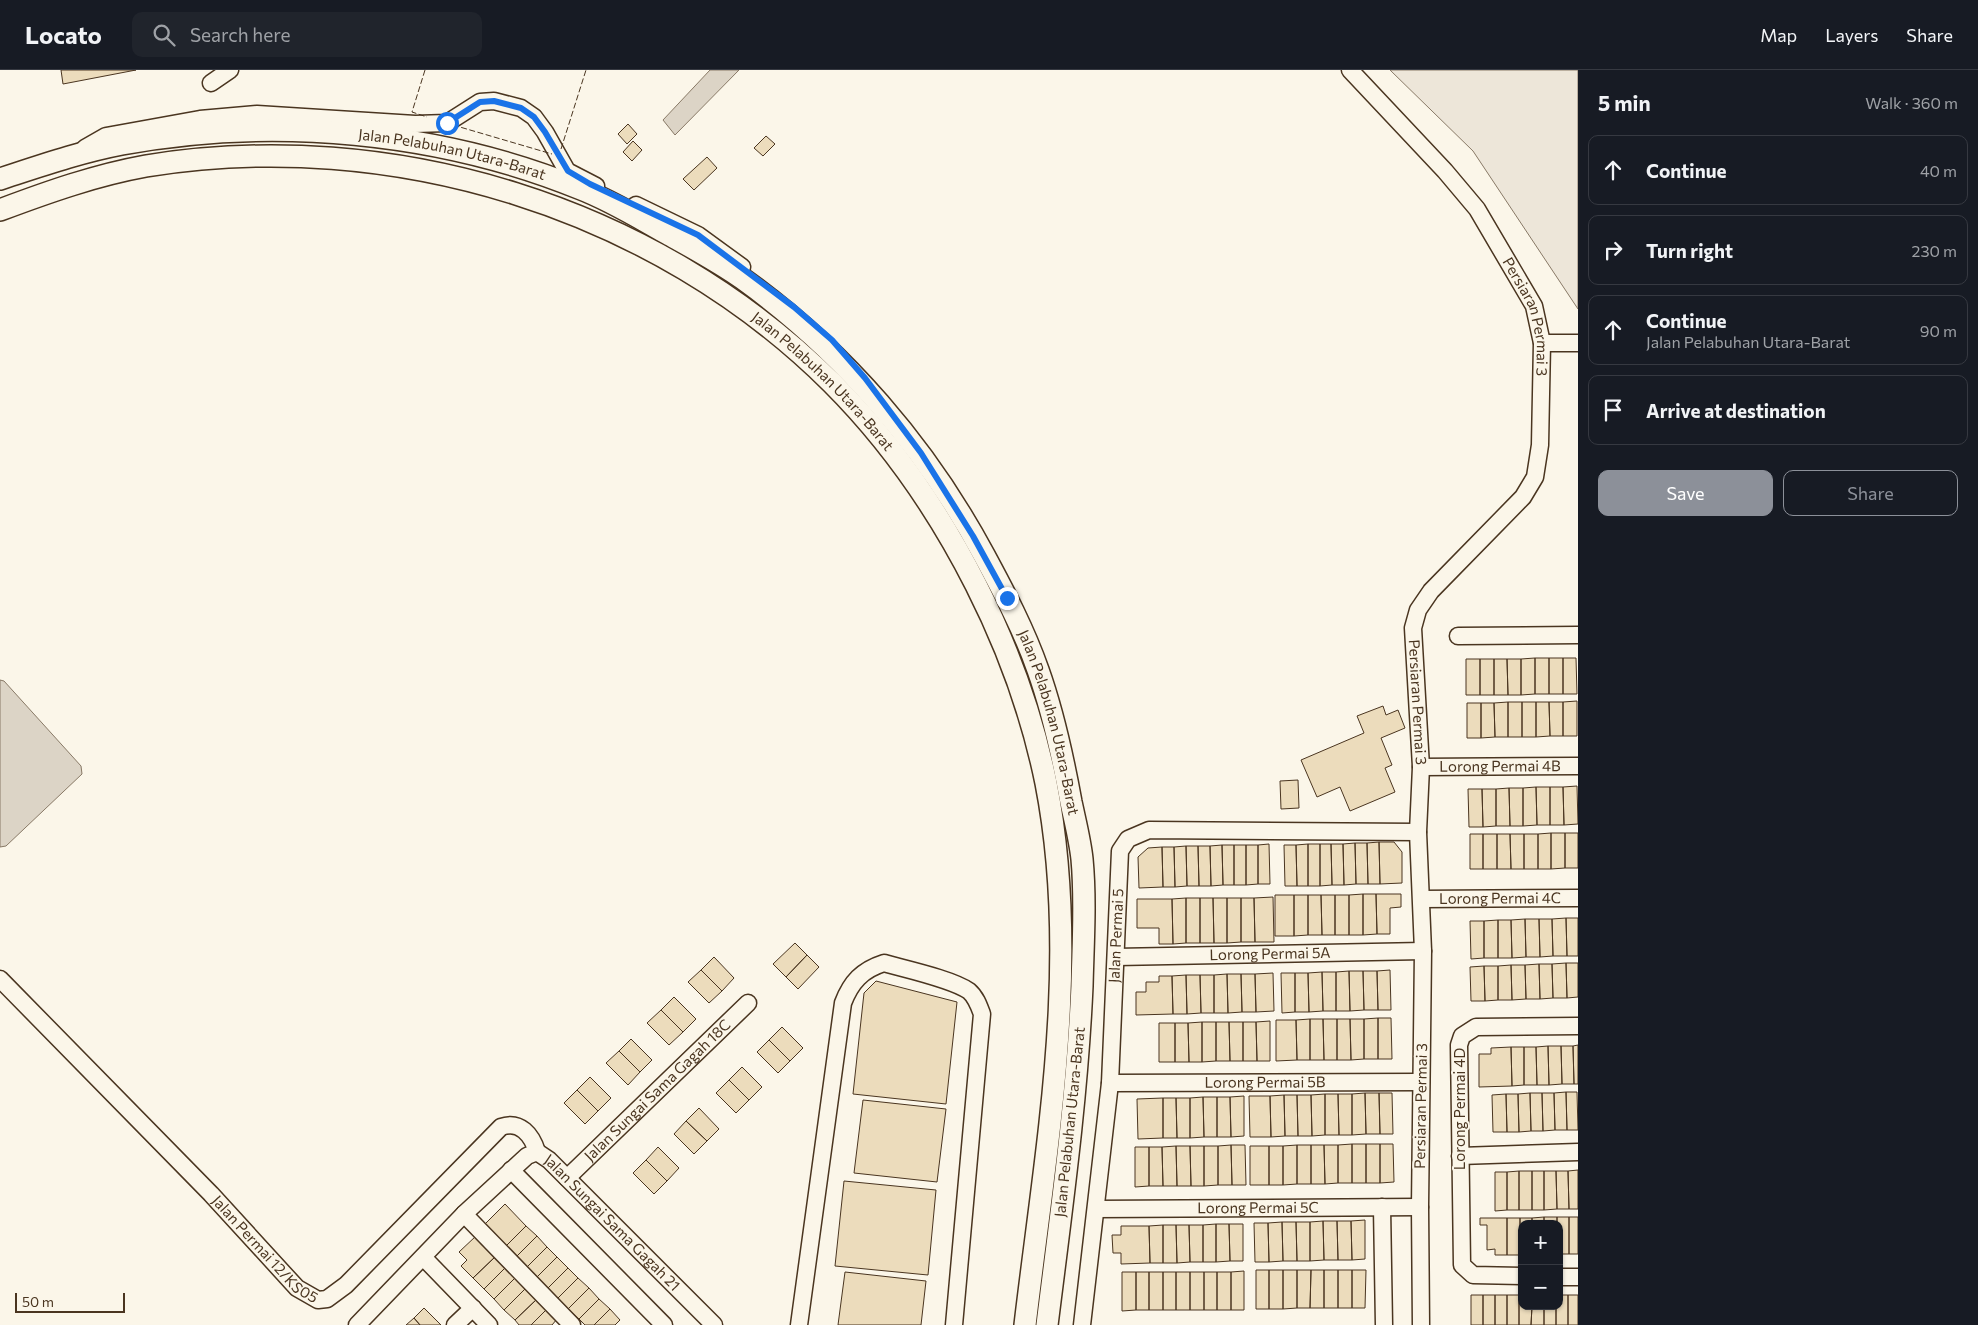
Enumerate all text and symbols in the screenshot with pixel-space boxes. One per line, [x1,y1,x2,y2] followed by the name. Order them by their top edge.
[132,12,482,57] search box
[25,20,102,49] text: Locato
[150,21,178,49] icon: search
[190,23,290,46] text: Search here
[1760,24,1797,46] text: Map
[1825,24,1878,46] text: Layers
[1906,24,1953,46] text: Share
[1598,90,1651,115] text: 5 min
[1865,93,1958,112] text: Walk · 360 m
[436,112,459,135] route start
[357,125,548,183] street label: Jalan Pelabuhan Utara-Barat
[1599,156,1627,184] icon: ahead
[1646,159,1726,182] text: Continue
[1920,161,1957,180] text: 40 m
[1599,236,1627,264] icon: right
[1646,239,1733,262] text: Turn right
[1912,241,1957,260] text: 230 m
[1499,254,1552,376] street label: Persiaran Permai 3
[749,307,898,454] street label: Jalan Pelabuhan Utara-Barat
[1646,309,1726,332] text: Continue
[1599,316,1627,344] icon: ahead
[1920,321,1957,340] text: 90 m
[1646,332,1850,351] text: Jalan Pelabuhan Utara-Barat
[1599,396,1627,424] icon: arrive
[1646,399,1826,422] text: Arrive at destination
[1598,470,1773,516] button: Save
[1783,470,1958,516] button: Share
[996,587,1019,610] route end
[1015,627,1084,817] street label: Jalan Pelabuhan Utara-Barat
[1406,639,1431,766] street label: Persiaran Permai 3
[1439,756,1561,775] street label: Lorong Permai 4B
[1104,888,1126,983] street label: Jalan Permai 5
[1439,888,1561,907] street label: Lorong Permai 4C
[1209,943,1331,963] street label: Lorong Permai 5A
[580,1015,734,1164] street label: Jalan Sungai Sama Gagah 18C
[1050,1026,1088,1218] street label: Jalan Pelabuhan Utara-Barat
[1410,1043,1430,1169] street label: Persiaran Permai 3
[1450,1048,1468,1170] street label: Lorong Permai 4D
[1204,1072,1326,1091] street label: Lorong Permai 5B
[542,1150,685,1294] street label: Jalan Sungai Sama Gagah 21
[209,1191,322,1306] street label: Jalan Permai 12/KS05
[1197,1198,1319,1216] street label: Lorong Permai 5C
[1518,1220,1563,1310] map controls
[1518,1220,1563,1265] button: +
[1518,1265,1563,1310] button: −
[15,1290,125,1313] scale bar
[22,1293,54,1310] text: 50 m

